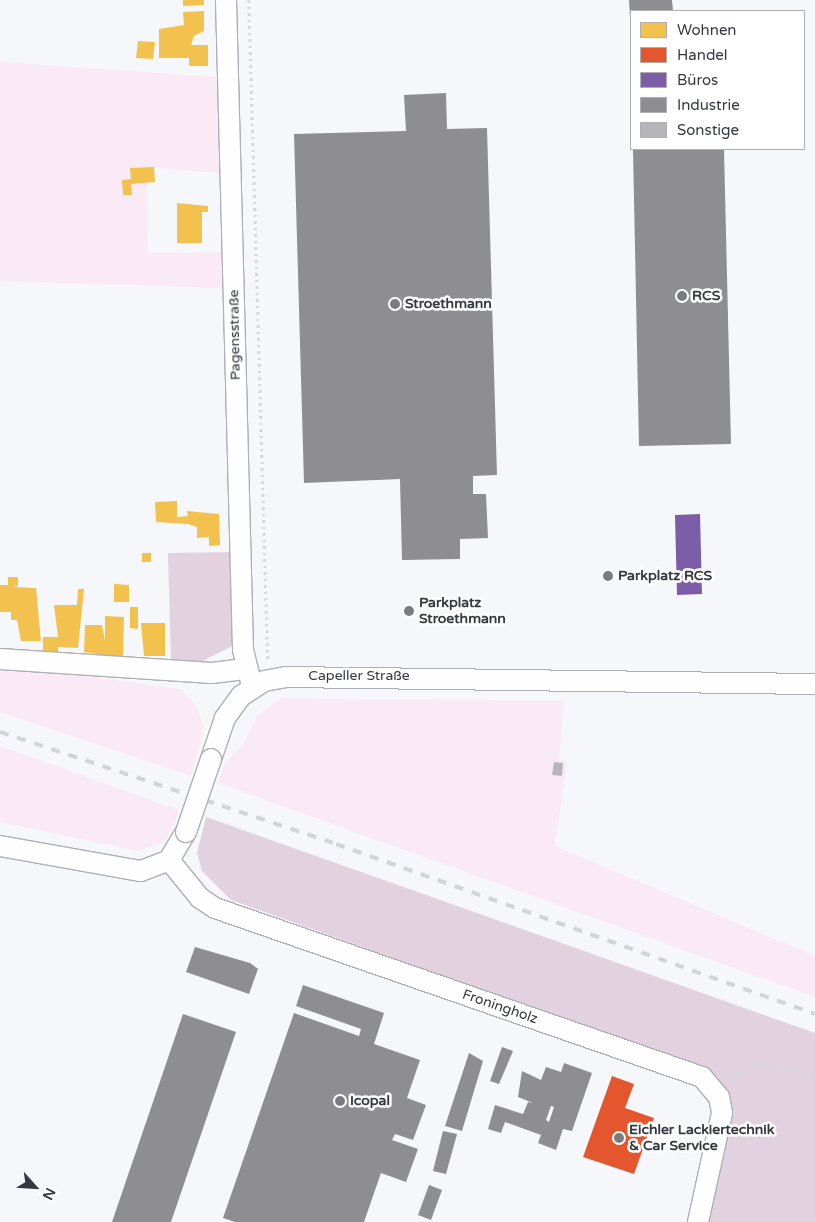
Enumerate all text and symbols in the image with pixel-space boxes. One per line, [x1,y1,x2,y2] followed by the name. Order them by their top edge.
[630,10,805,150] legend
[677,21,737,39] text: Wohnen
[677,46,728,64] text: Handel
[677,71,718,89] text: Büros
[677,96,740,114] text: Industrie
[677,121,739,139] text: Sonstige
[692,288,720,304] place label: RCS
[226,290,244,380] street label: Pagensstraße
[676,290,688,302] marker: RCS
[405,296,492,312] place label: Stroethmann
[389,298,401,310] marker: Stroethmann
[618,568,712,584] place label: Parkplatz RCS
[602,570,614,582] marker: Parkplatz RCS
[419,595,506,628] place label: Parkplatz Stroethmann
[403,605,415,617] marker: Parkplatz Stroethmann
[308,668,410,684] street label: Capeller Straße
[460,986,540,1028] street label: Froningholz
[350,1093,390,1109] place label: Icopal
[334,1095,346,1107] marker: Icopal
[629,1122,774,1154] place label: Eichler Lackiertechnik & Car Service
[613,1132,625,1144] marker: Eichler Lackiertechnik & Car Service
[10,1162,60,1212] north arrow
[39,1185,59,1203] text: N

